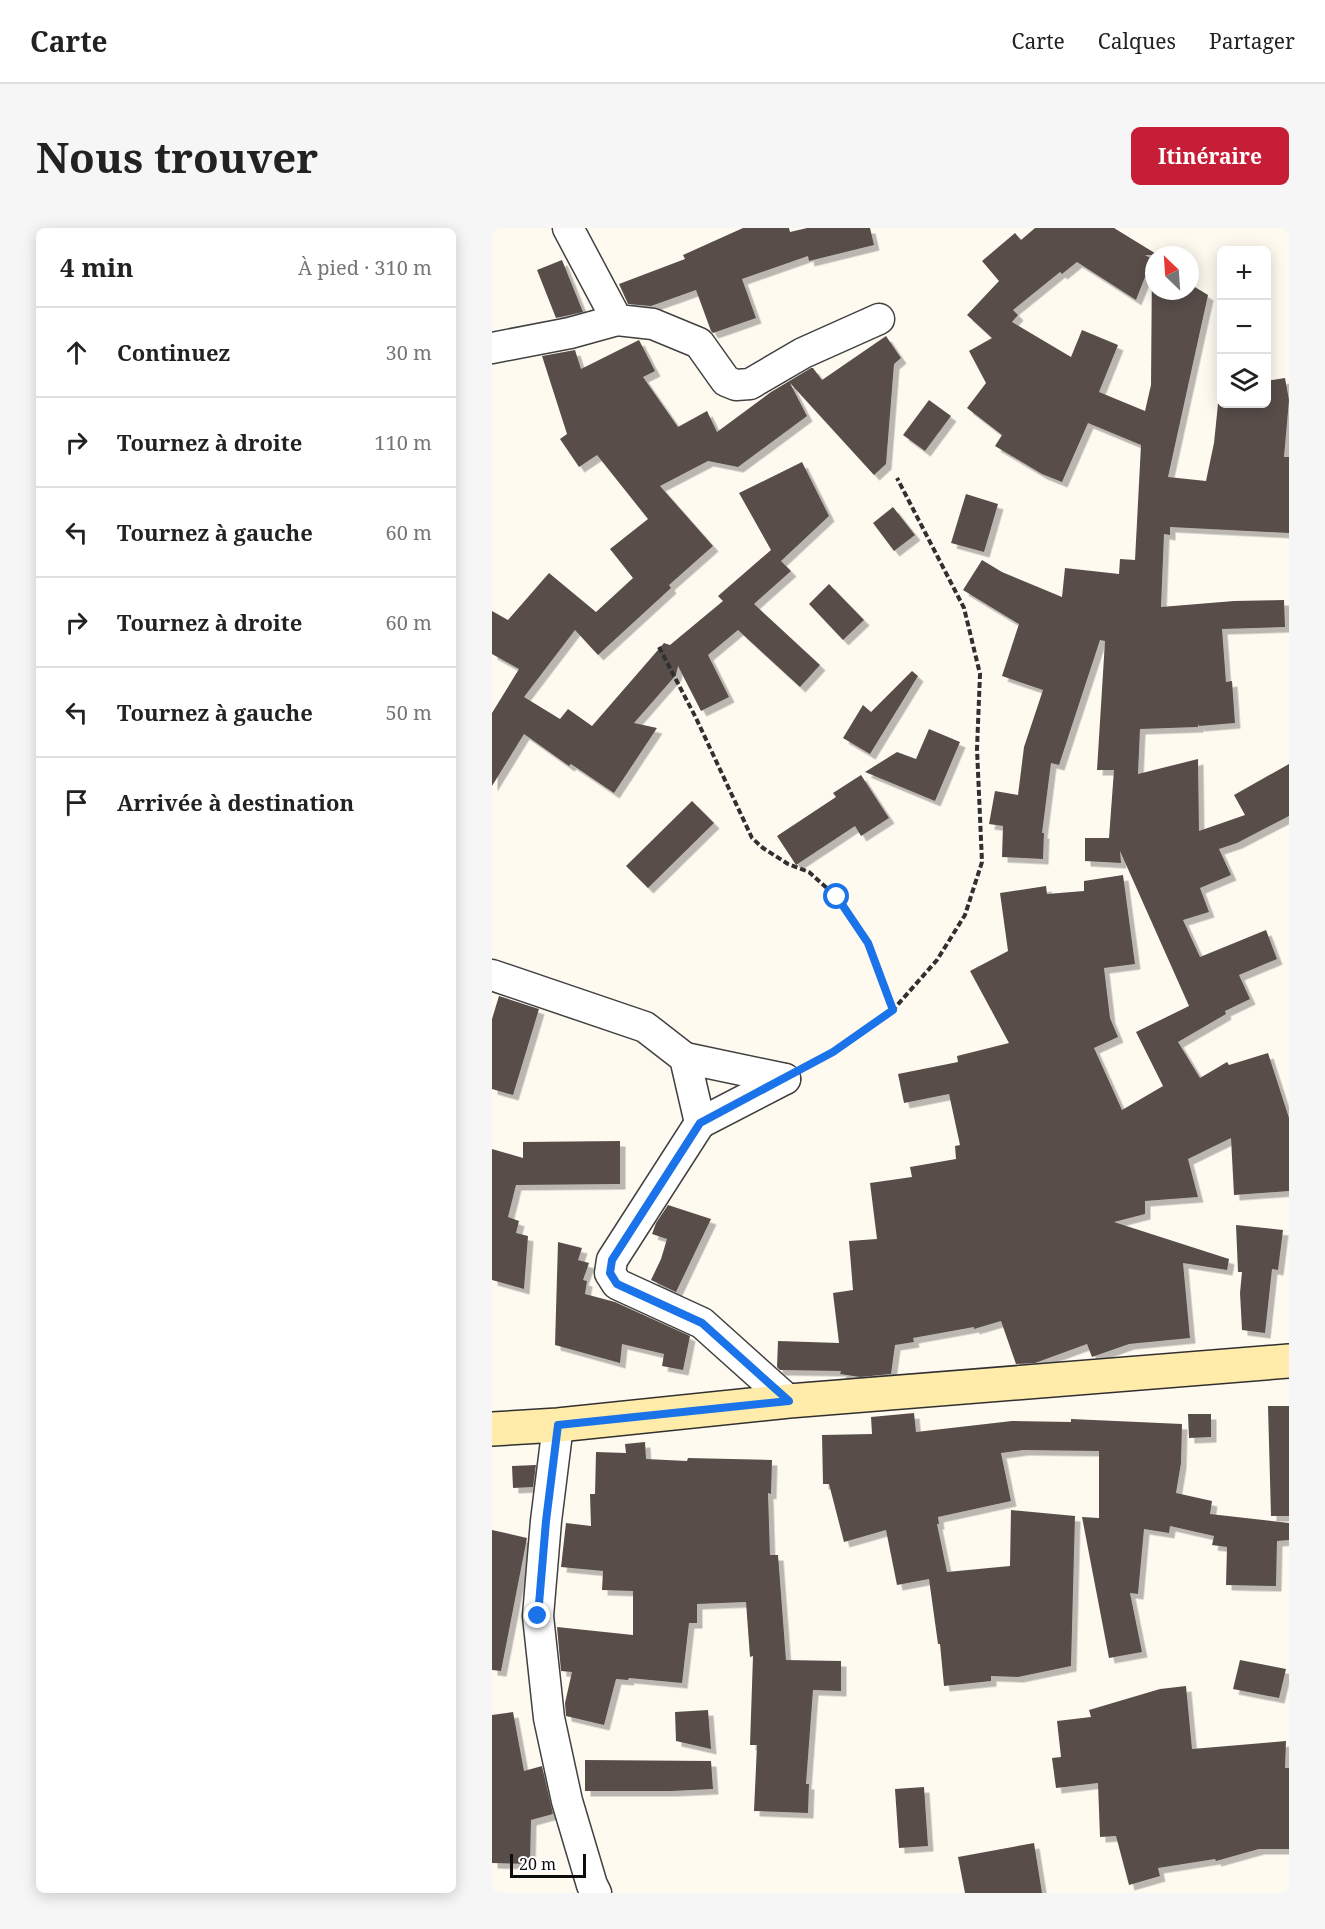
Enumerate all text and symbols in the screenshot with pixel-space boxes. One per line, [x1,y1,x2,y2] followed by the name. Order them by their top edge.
[30,22,108,60] text: Carte
[1012,27,1065,55] text: Carte
[1098,27,1176,55] text: Calques
[1209,27,1295,55] text: Partager
[1131,127,1289,185] button: Itinéraire
[36,128,318,185] text: Nous trouver
[1145,246,1199,300] north arrow
[1217,246,1271,408] map controls
[1217,246,1271,300] button: +
[60,249,134,285] text: 4 min
[298,254,432,281] text: À pied · 310 m
[1217,300,1271,354] button: −
[60,336,93,369] icon: ahead
[117,337,230,367] text: Continuez
[386,339,432,366] text: 30 m
[1217,354,1271,408] button: layers
[60,426,93,459] icon: right
[117,427,302,457] text: Tournez à droite
[374,429,432,456] text: 110 m
[60,516,93,549] icon: left
[117,517,313,547] text: Tournez à gauche
[386,519,432,546] text: 60 m
[60,606,93,639] icon: right
[117,607,302,637] text: Tournez à droite
[386,609,432,636] text: 60 m
[60,696,93,729] icon: left
[117,697,313,727] text: Tournez à gauche
[386,699,432,726] text: 50 m
[60,786,93,819] icon: arrive
[117,787,354,817] text: Arrivée à destination
[823,883,849,909] route start
[524,1602,550,1628] route end
[510,1851,586,1878] scale bar
[519,1853,556,1875] text: 20 m

